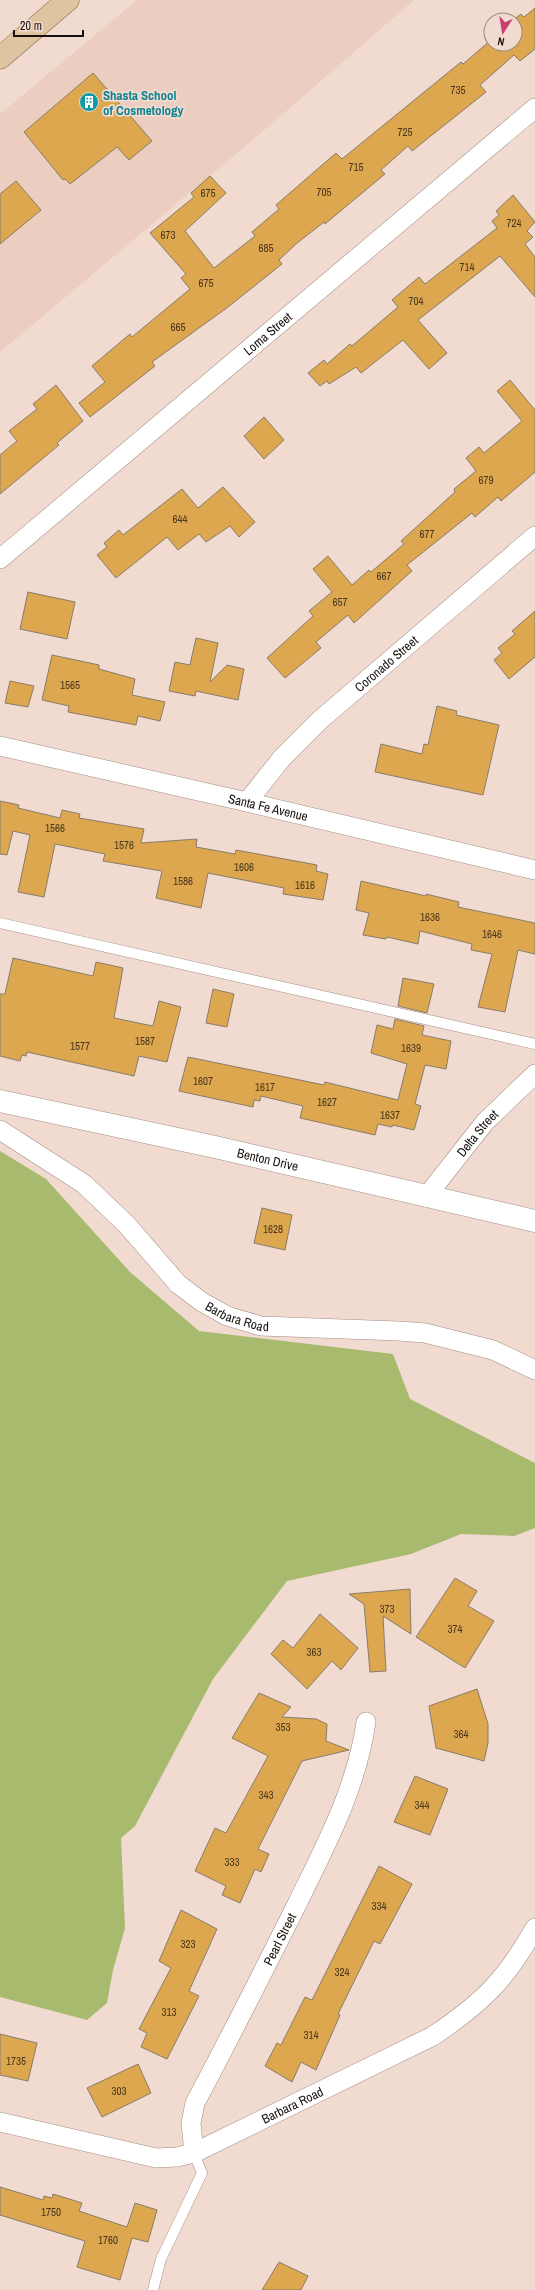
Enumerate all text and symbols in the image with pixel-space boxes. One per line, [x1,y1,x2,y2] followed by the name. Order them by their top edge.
[14,12,83,38] scale bar
[483,12,523,52] north arrow
[20,18,42,34] text: 20 m
[496,34,506,49] text: N
[450,83,466,97] house number: 735
[103,87,184,119] place label: Shasta School of Cosmetology
[78,91,100,113] building icon: Shasta School of Cosmetology
[397,125,413,139] house number: 725
[348,160,364,174] house number: 715
[316,185,332,199] house number: 705
[200,186,216,200] house number: 675
[506,216,522,230] house number: 724
[160,228,176,242] house number: 673
[258,241,274,255] house number: 685
[459,260,475,274] house number: 714
[198,276,214,290] house number: 675
[408,294,424,308] house number: 704
[240,309,296,359] street label: Loma Street
[170,320,186,334] house number: 665
[478,473,494,487] house number: 679
[172,512,188,526] house number: 644
[419,527,435,541] house number: 677
[376,569,392,583] house number: 667
[332,595,348,609] house number: 657
[351,632,422,696] street label: Coronado Street
[60,678,80,692] house number: 1565
[227,790,310,825] street label: Santa Fe Avenue
[45,821,65,835] house number: 1566
[114,838,134,852] house number: 1576
[234,860,254,874] house number: 1606
[173,874,193,888] house number: 1586
[295,878,315,892] house number: 1616
[420,910,440,924] house number: 1636
[482,927,502,941] house number: 1646
[135,1034,155,1048] house number: 1587
[70,1039,90,1053] house number: 1577
[401,1041,421,1055] house number: 1639
[193,1074,213,1088] house number: 1607
[255,1080,275,1094] house number: 1617
[317,1095,337,1109] house number: 1627
[453,1106,502,1160] street label: Delta Street
[380,1108,400,1122] house number: 1637
[235,1144,300,1175] street label: Benton Drive
[263,1222,283,1236] house number: 1628
[202,1298,269,1335] street label: Barbara Road
[379,1602,395,1616] house number: 373
[447,1622,463,1636] house number: 374
[306,1645,322,1659] house number: 363
[275,1720,291,1734] house number: 353
[453,1727,469,1741] house number: 364
[258,1788,274,1802] house number: 343
[414,1798,430,1812] house number: 344
[224,1855,240,1869] house number: 333
[371,1899,387,1913] house number: 334
[260,1910,300,1968] street label: Pearl Street
[180,1937,196,1951] house number: 323
[334,1965,350,1979] house number: 324
[161,2005,177,2019] house number: 313
[303,2028,319,2042] house number: 314
[6,2054,26,2068] house number: 1735
[259,2083,326,2128] street label: Barbara Road
[111,2084,127,2098] house number: 303
[41,2205,61,2219] house number: 1750
[98,2233,118,2247] house number: 1760

